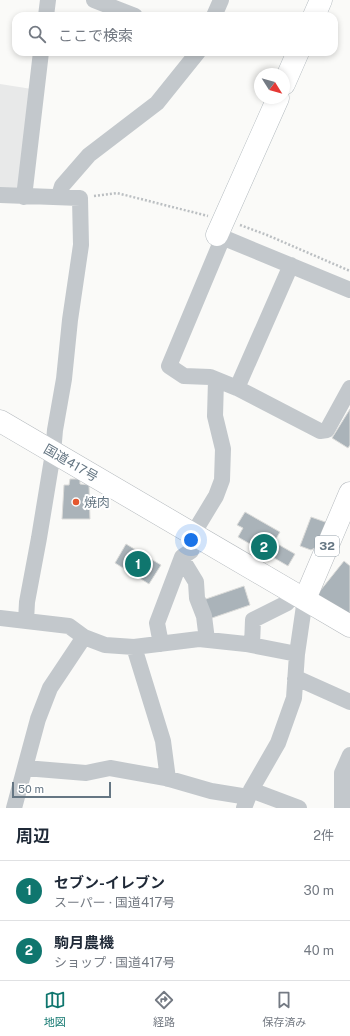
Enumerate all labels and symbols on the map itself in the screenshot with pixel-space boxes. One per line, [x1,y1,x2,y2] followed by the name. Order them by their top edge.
[254,68,290,104] north arrow
[41,441,101,485] street label: 国道417号
[84,495,110,510] place label: 焼肉
[71,497,81,507] marker: 焼肉
[181,530,201,550] your location
[251,532,277,562] pin: 2
[315,536,339,556] road number: 32
[125,549,151,579] pin: 1
[12,780,111,799] scale bar

